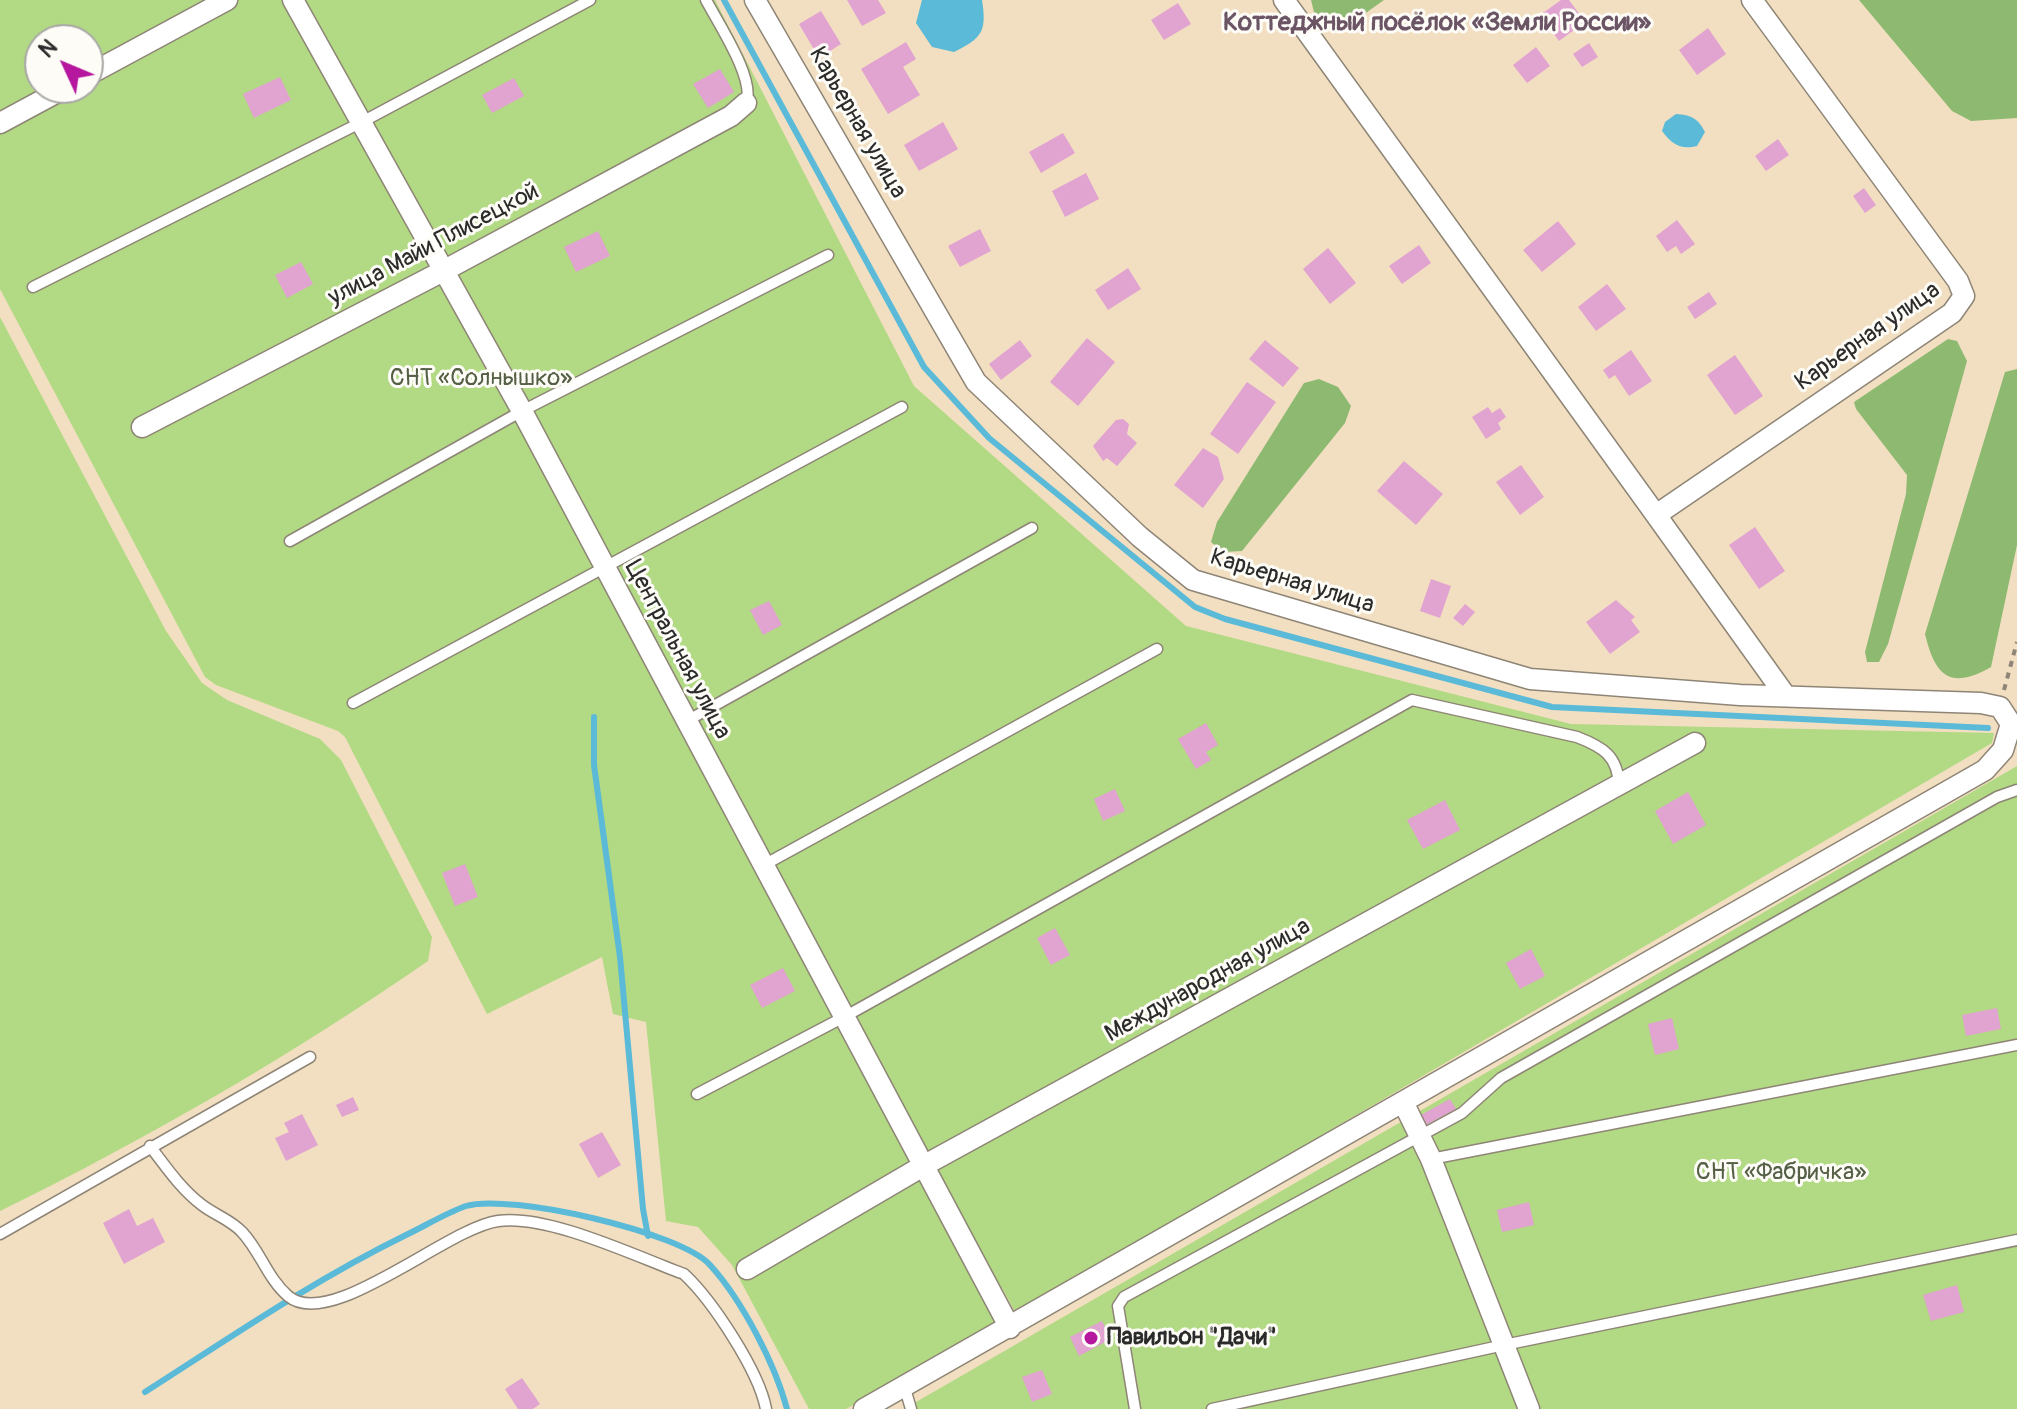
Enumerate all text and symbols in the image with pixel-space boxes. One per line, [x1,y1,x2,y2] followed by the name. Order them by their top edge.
[1223,7,1651,39] district label: Коттеджный посёлок «Земли России»
[24,24,104,104] north arrow
[33,34,63,64] text: N
[802,42,912,204] street label: Карьерная улица
[324,177,544,313] street label: улица Майи Плисецкой
[1790,276,1946,398] street label: Карьерная улица
[390,365,572,393] park label: СНТ «Солнышко»
[1207,543,1377,621] street label: Карьерная улица
[618,556,736,744] street label: Центральная улица
[1100,913,1316,1049] street label: Международная улица
[1696,1159,1866,1187] park label: СНТ «Фабричка»
[1107,1324,1277,1352] place label: Павильон "Дачи"
[1082,1329,1100,1347] marker: Павильон "Дачи"

